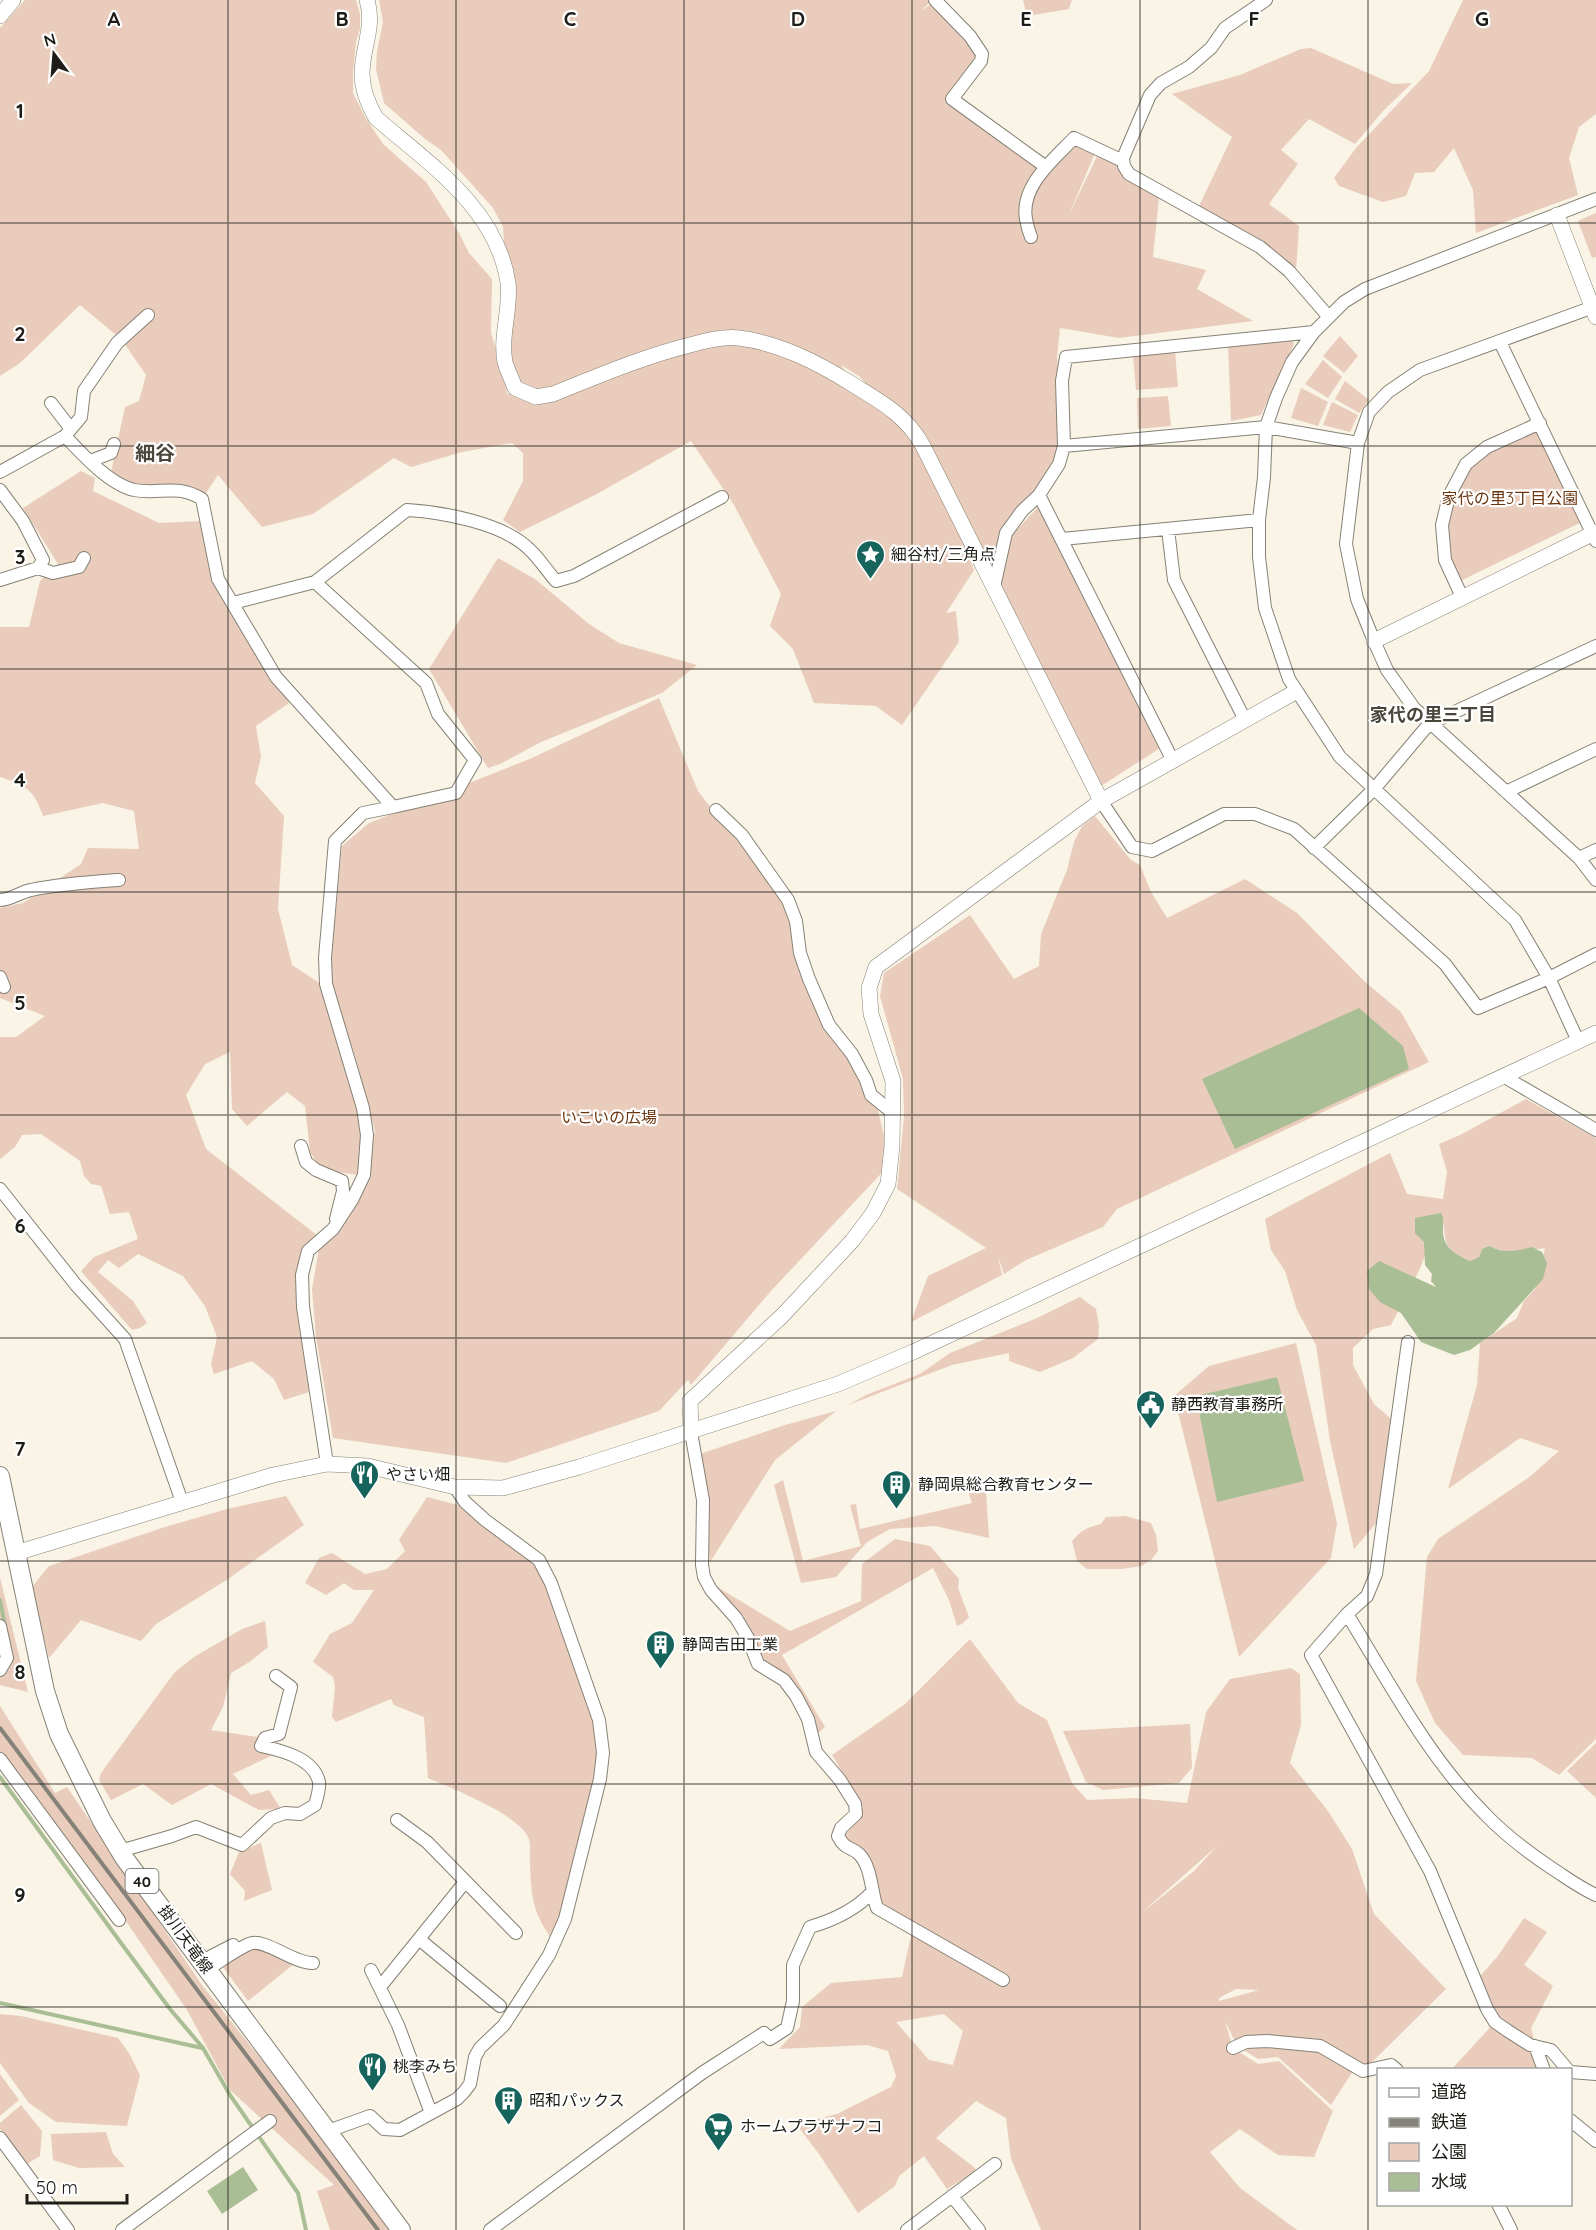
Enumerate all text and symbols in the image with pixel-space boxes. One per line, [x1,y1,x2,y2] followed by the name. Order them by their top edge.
[108,6,121,31] text: A
[335,6,349,31] text: B
[564,6,577,31] text: C
[791,6,805,31] text: D
[1020,6,1032,31] text: E
[1248,6,1260,31] text: F
[1475,6,1489,31] text: G
[24,24,84,84] north arrow
[41,28,58,51] text: N
[16,98,24,123] text: 1
[14,321,26,346] text: 2
[135,440,175,465] district label: 細谷
[1442,488,1578,508] park label: 家代の里3丁目公園
[854,538,886,580] place icon: 細谷村/三角点
[15,544,25,569] text: 3
[891,544,995,564] place label: 細谷村/三角点
[1370,703,1496,726] district label: 家代の里三丁目
[14,767,26,792] text: 4
[14,990,26,1015] text: 5
[561,1107,657,1127] park label: いこいの広場
[14,1213,26,1238] text: 6
[1134,1388,1166,1430] public building icon: 静西教育事務所
[1171,1394,1283,1414] place label: 静西教育事務所
[15,1436,26,1461] text: 7
[349,1458,381,1500] restaurant icon: やさい畑
[386,1464,450,1484] place label: やさい畑
[881,1468,913,1510] building icon: 静岡県総合教育センター
[918,1474,1094,1494] place label: 静岡県総合教育センター
[645,1628,677,1670] building icon: 静岡吉田工業
[682,1634,778,1654] place label: 静岡吉田工業
[15,1659,26,1684] text: 8
[126,1869,158,1893] road number: 40
[14,1882,26,1907] text: 9
[154,1901,218,1977] street label: 掛川天竜線
[356,2050,388,2092] restaurant icon: 桃李みち
[393,2056,457,2076] place label: 桃李みち
[1377,2068,1572,2206] legend
[1431,2080,1467,2103] text: 道路
[492,2084,524,2126] building icon: 昭和パックス
[529,2090,625,2110] place label: 昭和パックス
[703,2110,735,2152] supermarket icon: ホームプラザナフコ
[1431,2110,1467,2133] text: 鉄道
[740,2116,883,2136] place label: ホームプラザナフコ
[1431,2140,1467,2163] text: 公園
[27,2167,128,2205] scale bar
[1431,2170,1467,2193] text: 水域
[36,2176,78,2199] text: 50 m

